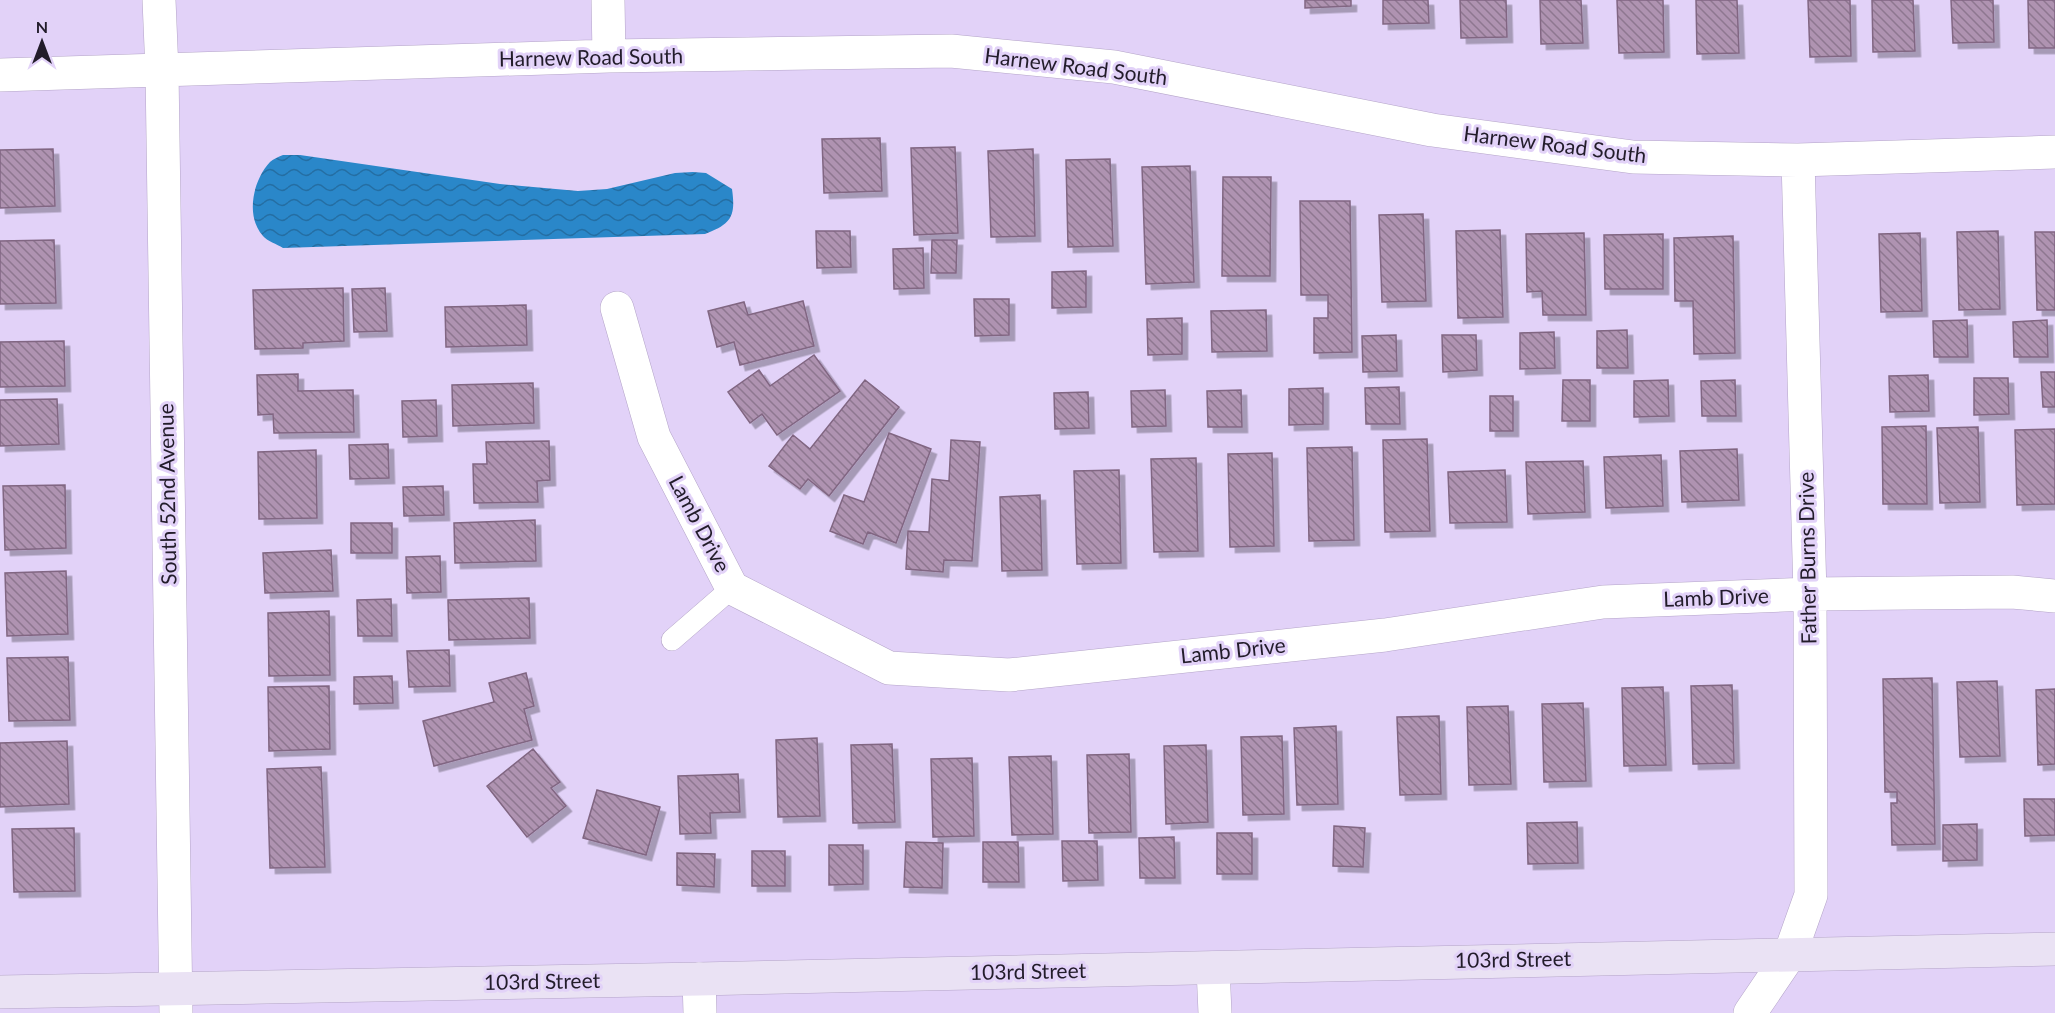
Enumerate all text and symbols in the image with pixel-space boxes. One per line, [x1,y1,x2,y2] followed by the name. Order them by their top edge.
[12,12,72,72] north arrow
[36,17,48,36] text: N
[499,42,683,71] street label: Harnew Road South
[983,42,1169,89] street label: Harnew Road South
[1462,120,1648,167] street label: Harnew Road South
[152,403,181,585] street label: South 52nd Avenue
[664,471,736,576] street label: Lamb Drive
[1792,472,1821,645] street label: Father Burns Drive
[1663,582,1769,611] street label: Lamb Drive
[1179,632,1287,667] street label: Lamb Drive
[1455,945,1572,972] street label: 103rd Street
[970,957,1087,984] street label: 103rd Street
[484,967,601,994] street label: 103rd Street

